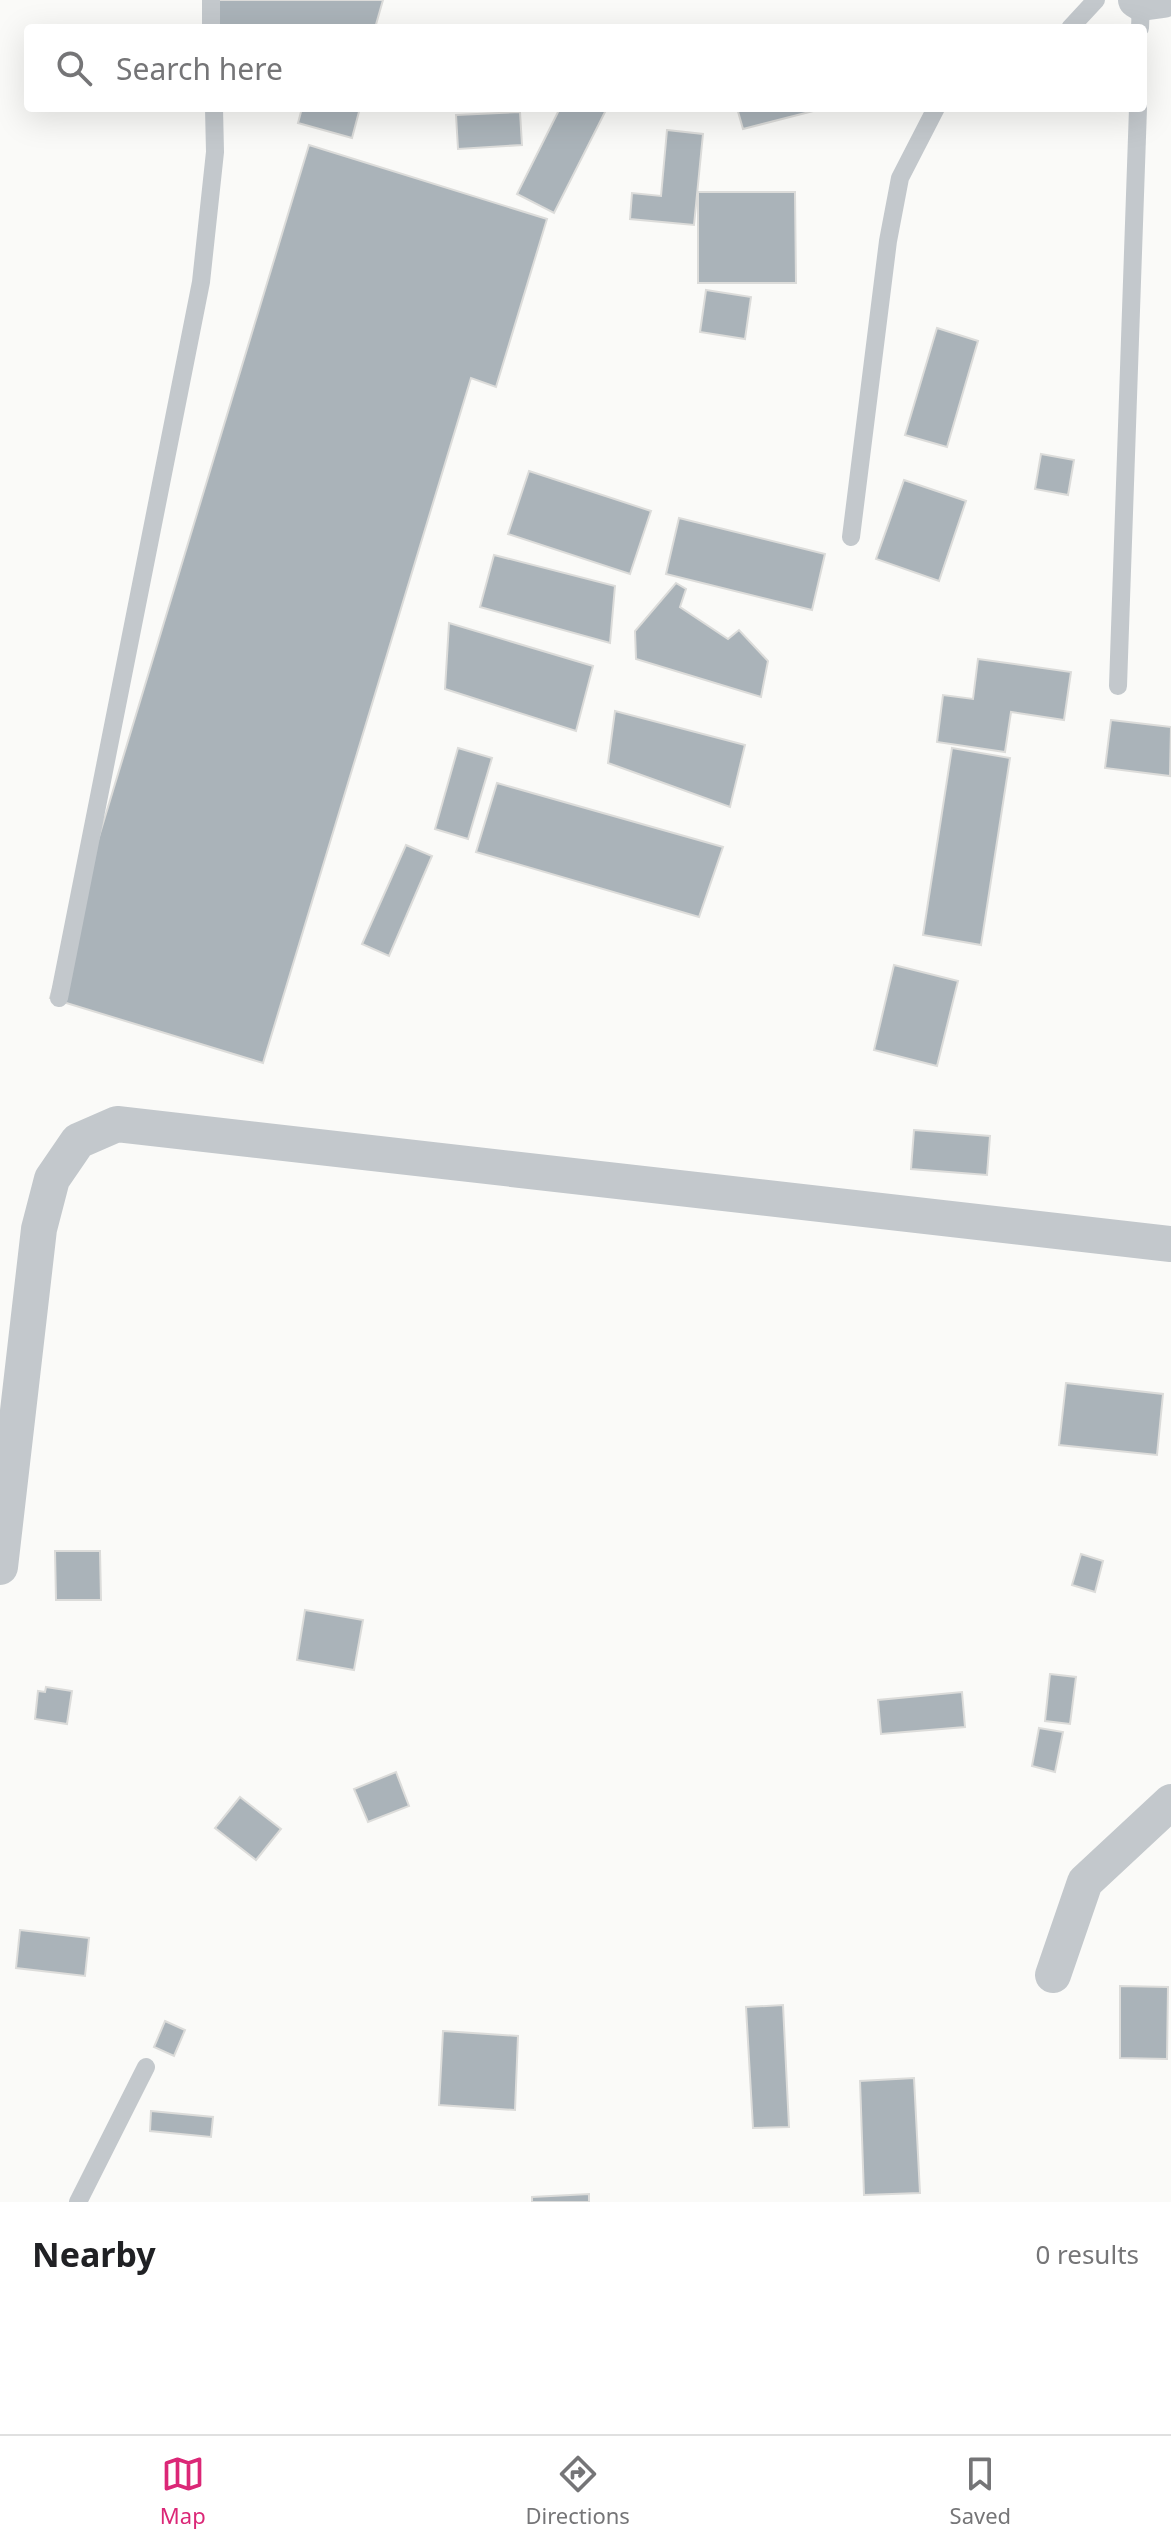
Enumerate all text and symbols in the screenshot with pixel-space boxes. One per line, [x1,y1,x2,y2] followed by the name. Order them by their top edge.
[24,24,1147,112] search box
[52,46,96,90] icon: search
[116,48,283,89] text: Search here
[32,2231,156,2277] text: Nearby
[1035,2236,1139,2272] text: 0 results
[160,2452,206,2530] tab: Map
[525,2452,630,2530] tab: Directions
[950,2452,1011,2530] tab: Saved

